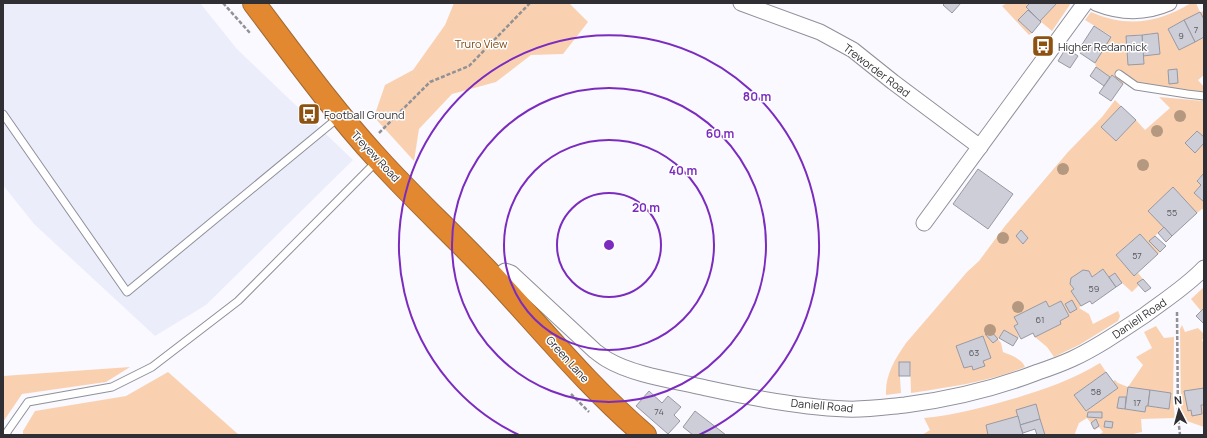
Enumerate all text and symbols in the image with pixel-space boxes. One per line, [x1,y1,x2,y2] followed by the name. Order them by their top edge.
[1194,23,1199,36] house number: 7
[1178,29,1184,42] house number: 9
[1030,33,1056,59] bus stop icon: Higher Redannick
[455,36,508,51] park label: Truro View
[1058,39,1147,54] place label: Higher Redannick
[841,40,913,100] street label: Treworder Road
[743,88,771,105] text: 80 m
[296,101,322,127] bus stop icon: Football Ground
[324,107,404,122] place label: Football Ground
[706,125,734,142] text: 60 m
[348,127,404,185] street label: Treyew Road
[669,162,697,179] text: 40 m
[632,199,660,216] text: 20 m
[1167,206,1177,219] house number: 55
[602,238,616,252] centre of rings
[1132,249,1142,262] house number: 57
[1089,282,1099,295] house number: 59
[1109,294,1169,342] street label: Daniell Road
[1036,313,1044,326] house number: 61
[543,333,593,386] street label: Green Lane
[969,346,979,359] house number: 63
[1091,385,1101,398] house number: 58
[1159,390,1199,430] north arrow
[1173,392,1183,407] text: N
[790,395,854,415] street label: Daniell Road
[1133,396,1141,409] house number: 17
[654,405,664,418] house number: 74

